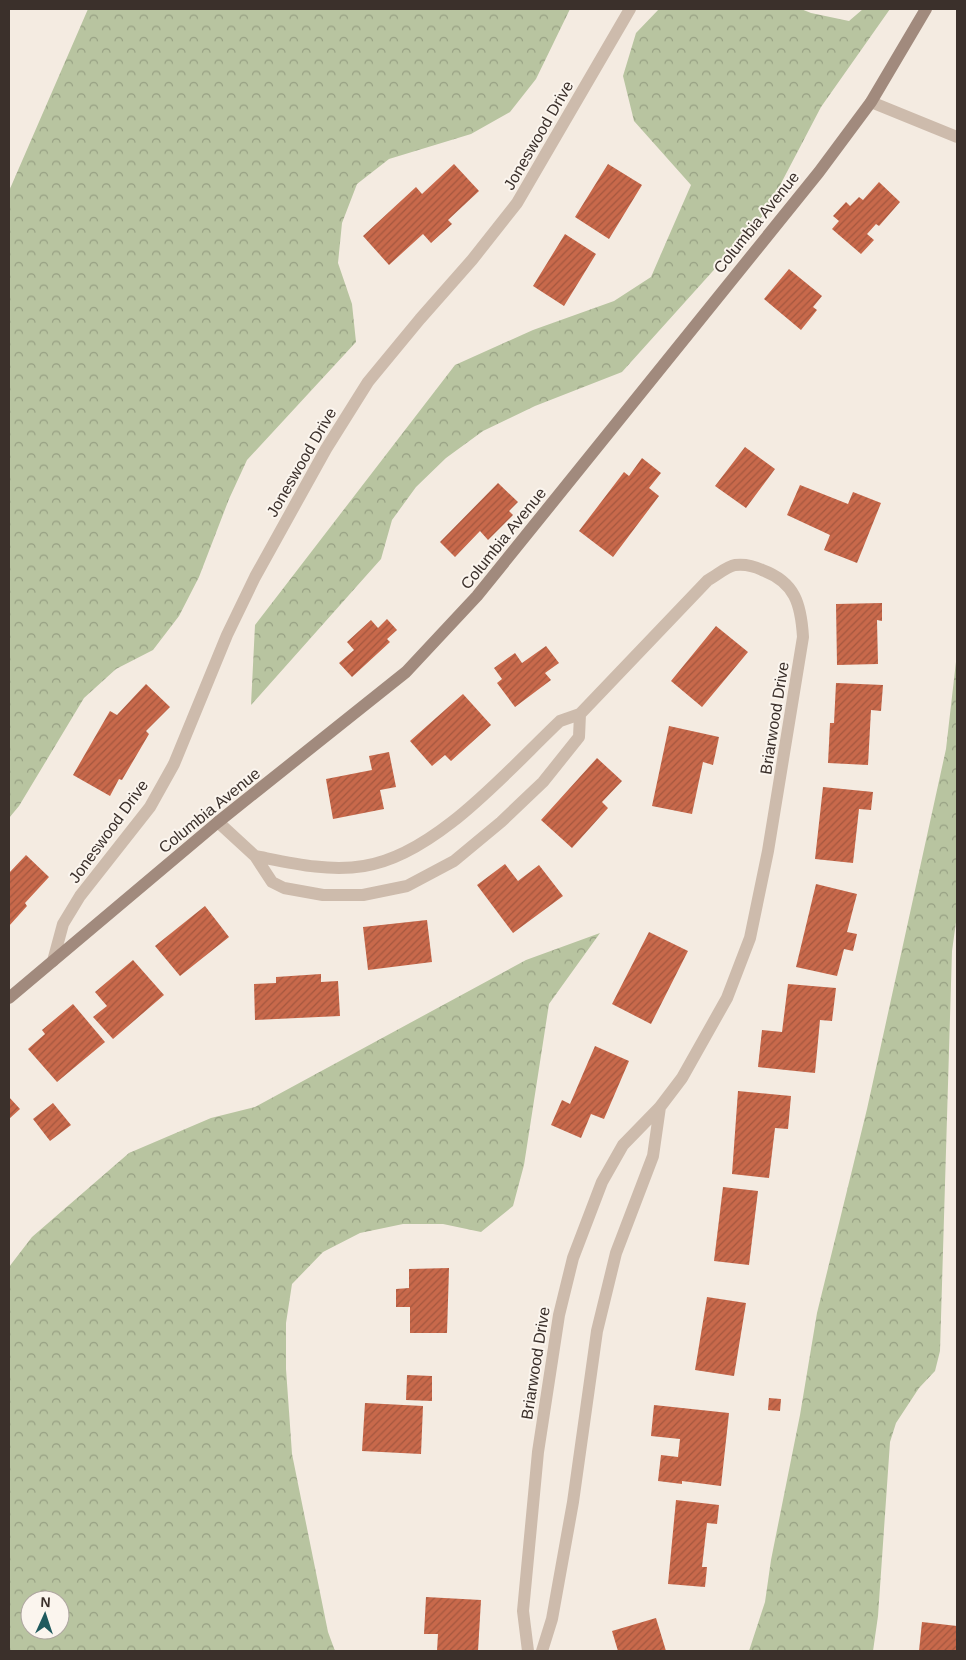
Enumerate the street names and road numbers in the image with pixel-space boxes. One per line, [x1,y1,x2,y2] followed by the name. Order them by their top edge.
[500,78,577,193] street label: Joneswood Drive
[710,168,802,276] street label: Columbia Avenue
[263,405,340,520] street label: Joneswood Drive
[457,484,549,592] street label: Columbia Avenue
[757,660,792,776] street label: Briarwood Drive
[155,764,263,856] street label: Columbia Avenue
[65,777,151,886] street label: Joneswood Drive
[518,1305,553,1421] street label: Briarwood Drive

